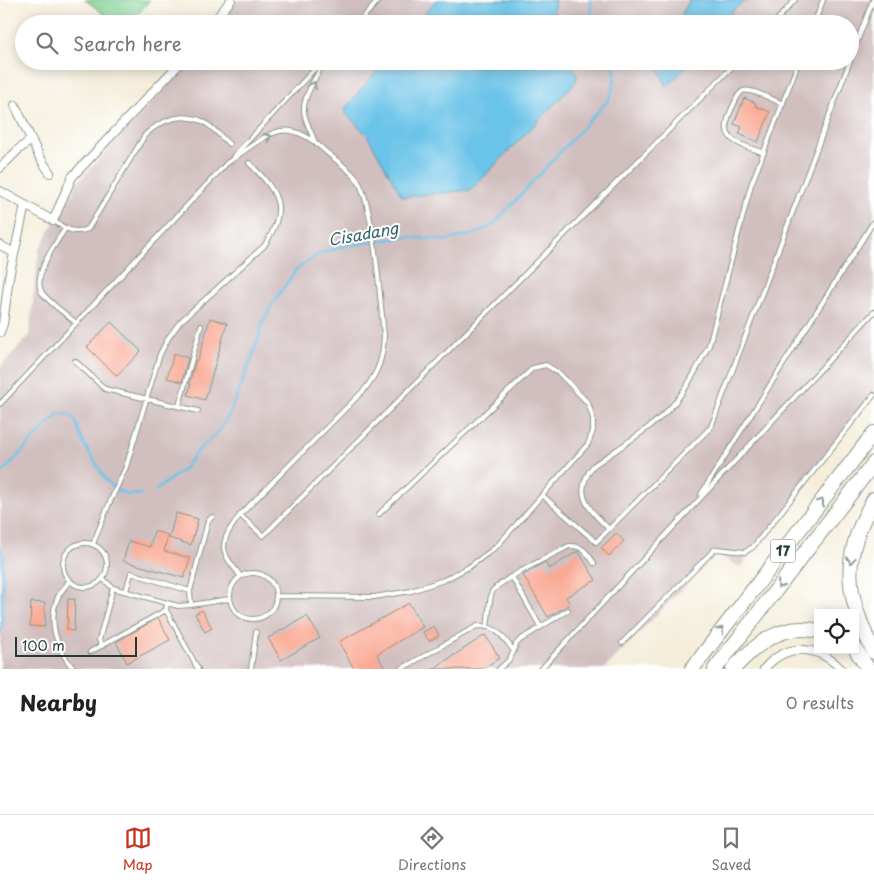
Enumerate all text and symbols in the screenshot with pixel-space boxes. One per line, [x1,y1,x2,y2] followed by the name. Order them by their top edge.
[15,15,859,70] search box
[33,29,61,57] icon: search
[73,29,182,57] text: Search here
[306,81,317,90] one-way arrow
[263,133,272,143] one-way arrow
[326,215,402,251] water label: Cisadang
[815,498,824,508] one-way arrow
[770,540,796,562] road number: 17
[846,556,857,564] one-way arrow
[777,579,786,589] one-way arrow
[814,609,859,654] map controls
[814,609,859,654] button: locate
[716,627,725,636] one-way arrow
[15,634,138,657] scale bar
[22,635,65,656] text: 100 m
[20,686,97,718] text: Nearby
[786,690,854,714] text: 0 results
[123,824,153,875] tab: Map
[398,824,466,875] tab: Directions
[712,824,751,875] tab: Saved

